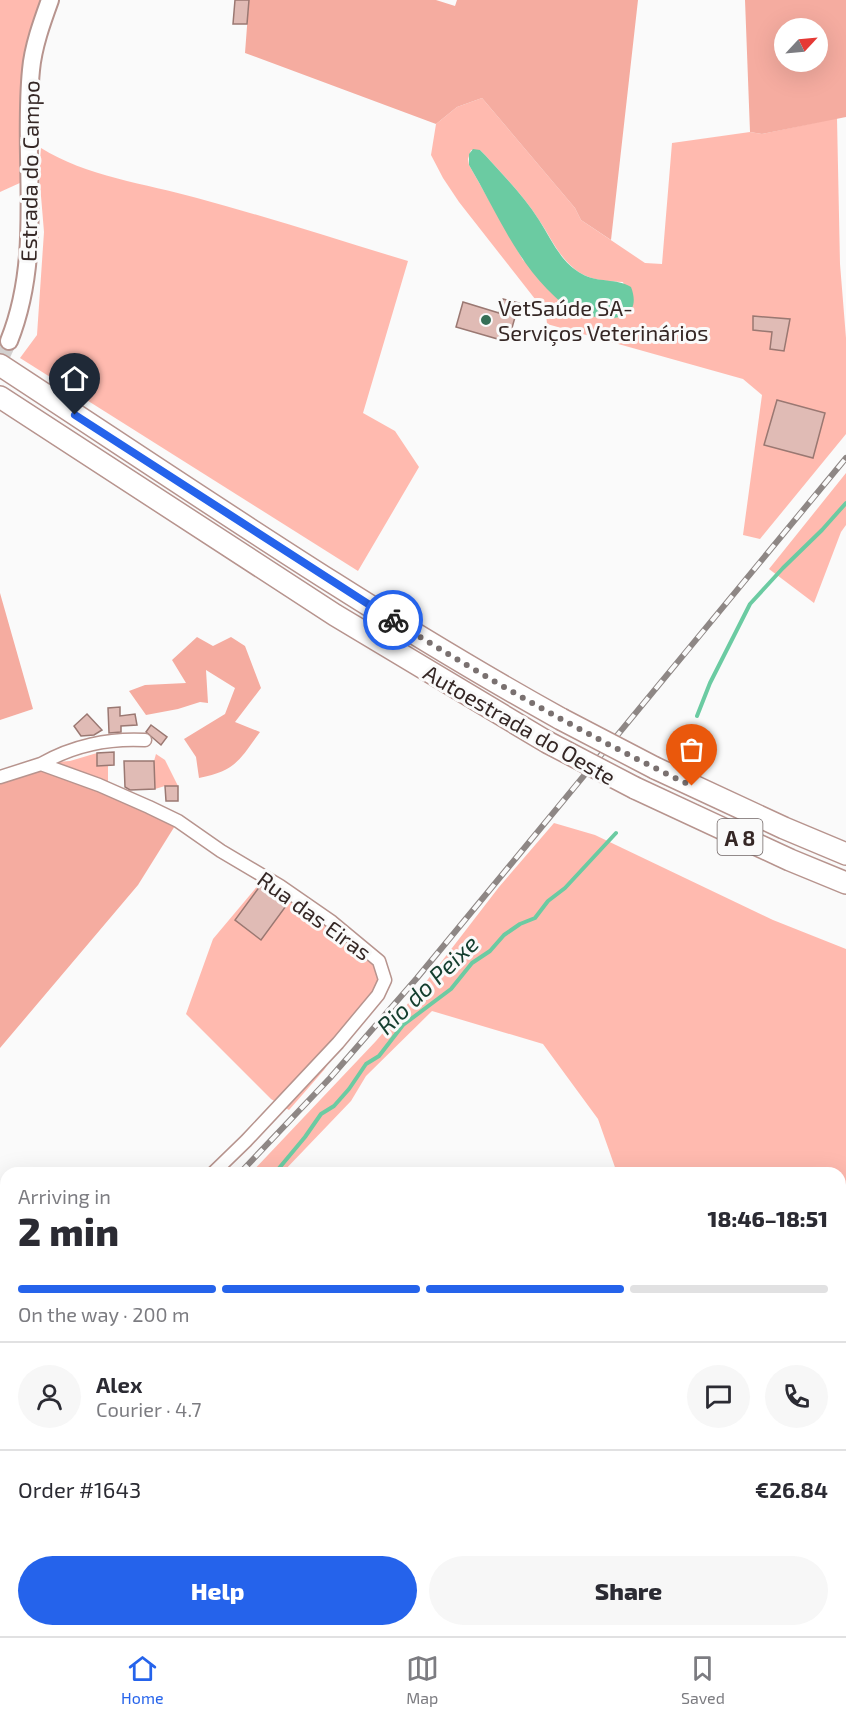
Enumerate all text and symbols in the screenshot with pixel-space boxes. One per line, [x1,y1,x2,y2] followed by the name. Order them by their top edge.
[774,18,828,72] north arrow
[774,18,828,72] map controls
[14,80,44,262] street label: Estrada do Campo
[498,294,708,347] place label: VetSaúde SA- Serviços Veterinários
[479,313,493,327] marker: VetSaúde SA- Serviços Veterinários
[49,353,100,415] pin
[58,362,91,395] icon: home
[363,590,423,650] courier
[377,604,410,637] icon: bike
[420,659,620,789] street label: Autoestrada do Oeste
[666,724,717,786] pin
[675,733,708,766] icon: bag
[718,819,762,855] road number: A 8
[253,865,377,965] street label: Rua das Eiras
[370,928,484,1040] water label: Rio do Peixe
[18,1184,111,1208] text: Arriving in
[708,1205,828,1231] text: 18:46–18:51
[18,1207,119,1254] text: 2 min
[18,1302,190,1326] text: On the way · 200 m
[18,1365,81,1428] button: person
[687,1365,750,1428] button: chat
[765,1365,828,1428] button: phone
[96,1371,142,1397] text: Alex
[96,1397,202,1421] text: Courier · 4.7
[18,1476,141,1502] text: Order #1643
[755,1476,828,1502] text: €26.84
[18,1556,417,1625] button: Help
[429,1556,828,1625] button: Share
[121,1652,164,1707] tab: Home
[406,1652,439,1707] tab: Map
[681,1652,725,1707] tab: Saved

